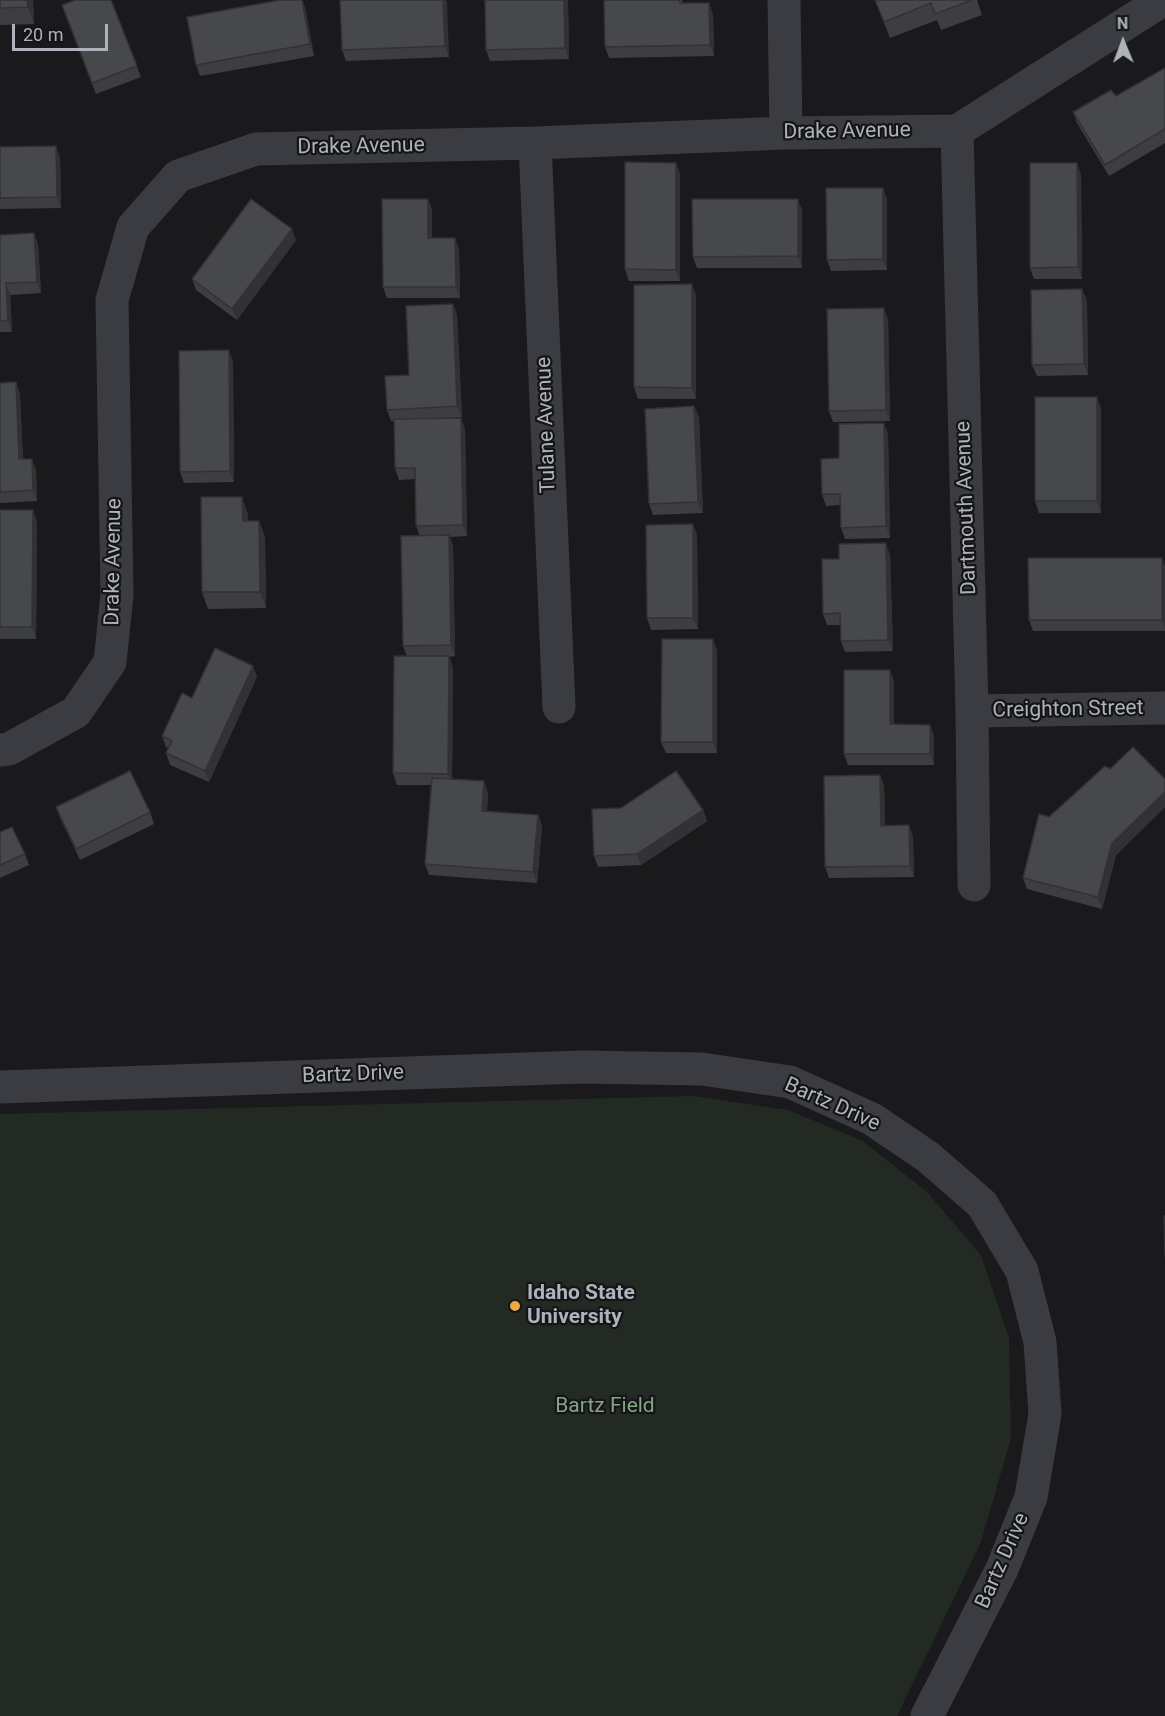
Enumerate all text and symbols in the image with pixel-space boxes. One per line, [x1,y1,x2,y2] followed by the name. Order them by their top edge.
[15,12,111,50] scale bar
[1093,12,1153,72] north arrow
[1117,14,1128,33] text: N
[23,24,63,45] text: 20 m
[783,118,911,146] street label: Drake Avenue
[297,133,425,161] street label: Drake Avenue
[532,356,562,494] street label: Tulane Avenue
[951,421,983,595] street label: Dartmouth Avenue
[100,498,128,626] street label: Drake Avenue
[992,696,1144,724] street label: Creighton Street
[302,1061,404,1089] street label: Bartz Drive
[780,1073,884,1137] street label: Bartz Drive
[527,1281,635,1331] place label: Idaho State University
[508,1299,522,1313] marker: Idaho State University
[555,1394,655,1420] park label: Bartz Field
[971,1509,1035,1613] street label: Bartz Drive

